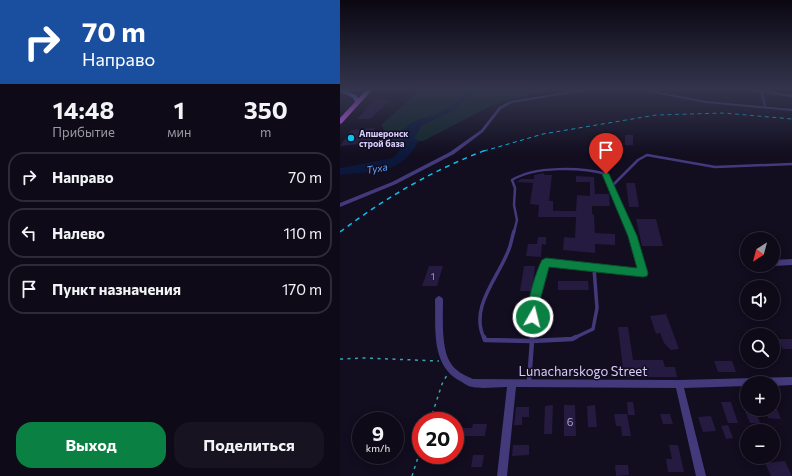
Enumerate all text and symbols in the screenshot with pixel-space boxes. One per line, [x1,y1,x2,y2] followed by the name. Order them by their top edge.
[82,14,146,48] text: 70 m
[16,16,68,68] icon: right
[82,48,155,70] text: Направо
[53,95,114,124] text: 14:48
[174,95,185,124] text: 1
[244,95,288,124] text: 350
[52,124,115,140] text: Прибытие
[167,124,191,140] text: мин
[260,124,271,140] text: m
[359,128,409,149] place label: Апшеронск строй база
[346,133,356,143] marker: Апшеронск строй база
[589,133,623,174] pin
[595,139,617,161] icon: arrive
[365,160,389,176] water label: Туха
[18,166,40,188] icon: right
[52,168,114,186] text: Направо
[288,168,322,186] text: 70 m
[18,222,40,244] icon: left
[52,224,105,242] text: Налево
[283,224,322,242] text: 110 m
[740,232,780,272] north arrow
[740,232,780,464] map controls
[431,271,435,282] house number: 1
[18,278,40,300] icon: arrive
[52,280,181,298] text: Пункт назначения
[282,280,322,298] text: 170 m
[740,280,780,320] button: sound
[512,296,554,338] position arrow
[740,328,780,368] button: search
[519,363,647,379] street label: Lunacharskogo Street
[740,376,780,416] button: +
[412,412,464,464] speed limit sign: 20
[567,415,574,428] house number: 6
[372,421,384,445] text: 9
[16,422,166,468] button: Выход
[174,422,324,468] button: Поделиться
[740,424,780,464] button: −
[366,442,390,454] text: km/h

